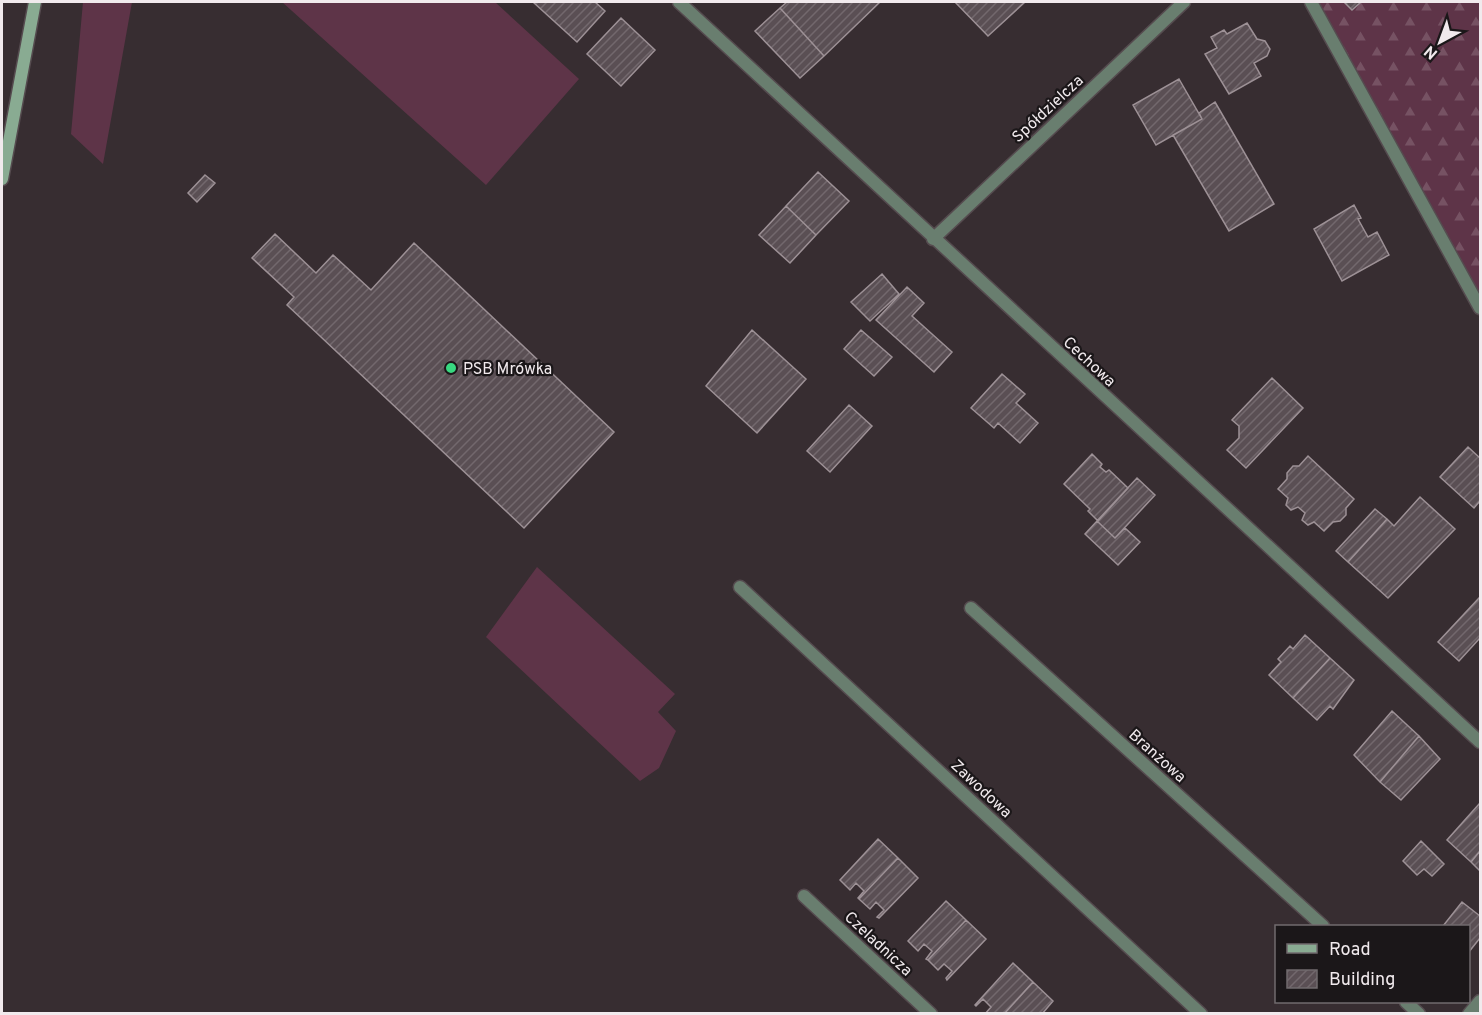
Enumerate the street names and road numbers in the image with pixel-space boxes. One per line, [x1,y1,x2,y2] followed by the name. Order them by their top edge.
[1009,71,1088,148] street label: Spółdzielcza
[1058,333,1119,392] street label: Cechowa
[1124,725,1190,787] street label: Branżowa
[946,756,1015,823] street label: Zawodowa
[839,908,916,981] street label: Czeladnicza

